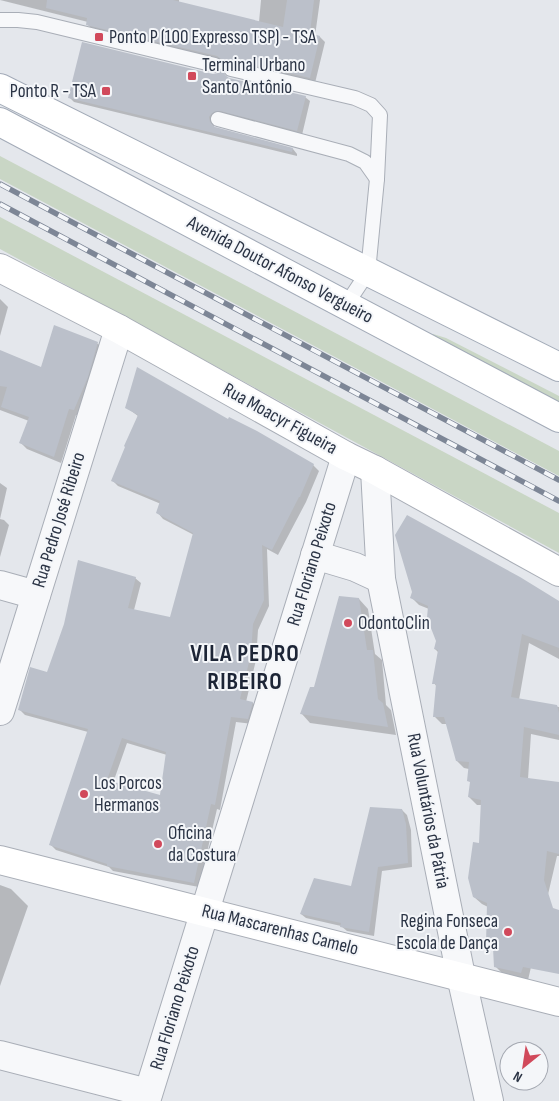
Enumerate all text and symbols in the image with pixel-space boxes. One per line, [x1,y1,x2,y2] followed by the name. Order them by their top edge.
[109,26,317,49] place label: Ponto P (100 Expresso TSP) - TSA
[93,31,105,43] marker: Ponto P (100 Expresso TSP) - TSA
[202,54,305,99] place label: Terminal Urbano Santo Antônio
[186,70,198,82] marker: Terminal Urbano Santo Antônio
[10,80,97,103] place label: Ponto R - TSA
[100,85,112,97] marker: Ponto R - TSA
[182,211,377,329] street label: Avenida Doutor Afonso Vergueiro
[219,378,341,460] street label: Rua Moacyr Figueira
[27,450,91,590] street label: Rua Pedro José Ribeiro
[282,499,342,629] street label: Rua Floriano Peixoto
[358,612,430,635] place label: OdontoClin
[342,617,354,629] marker: OdontoClin
[190,639,300,696] district label: VILA PEDRO RIBEIRO
[402,731,454,891] street label: Rua Voluntários da Pátria
[94,772,162,817] place label: Los Porcos Hermanos
[78,788,90,800] marker: Los Porcos Hermanos
[168,822,236,867] place label: Oficina da Costura
[152,838,164,850] marker: Oficina da Costura
[199,899,361,961] street label: Rua Mascarenhas Camelo
[396,910,498,955] place label: Regina Fonseca Escola de Dança
[502,926,514,938] marker: Regina Fonseca Escola de Dança
[145,943,205,1073] street label: Rua Floriano Peixoto
[499,1041,549,1091] north arrow
[510,1068,525,1086] text: N

